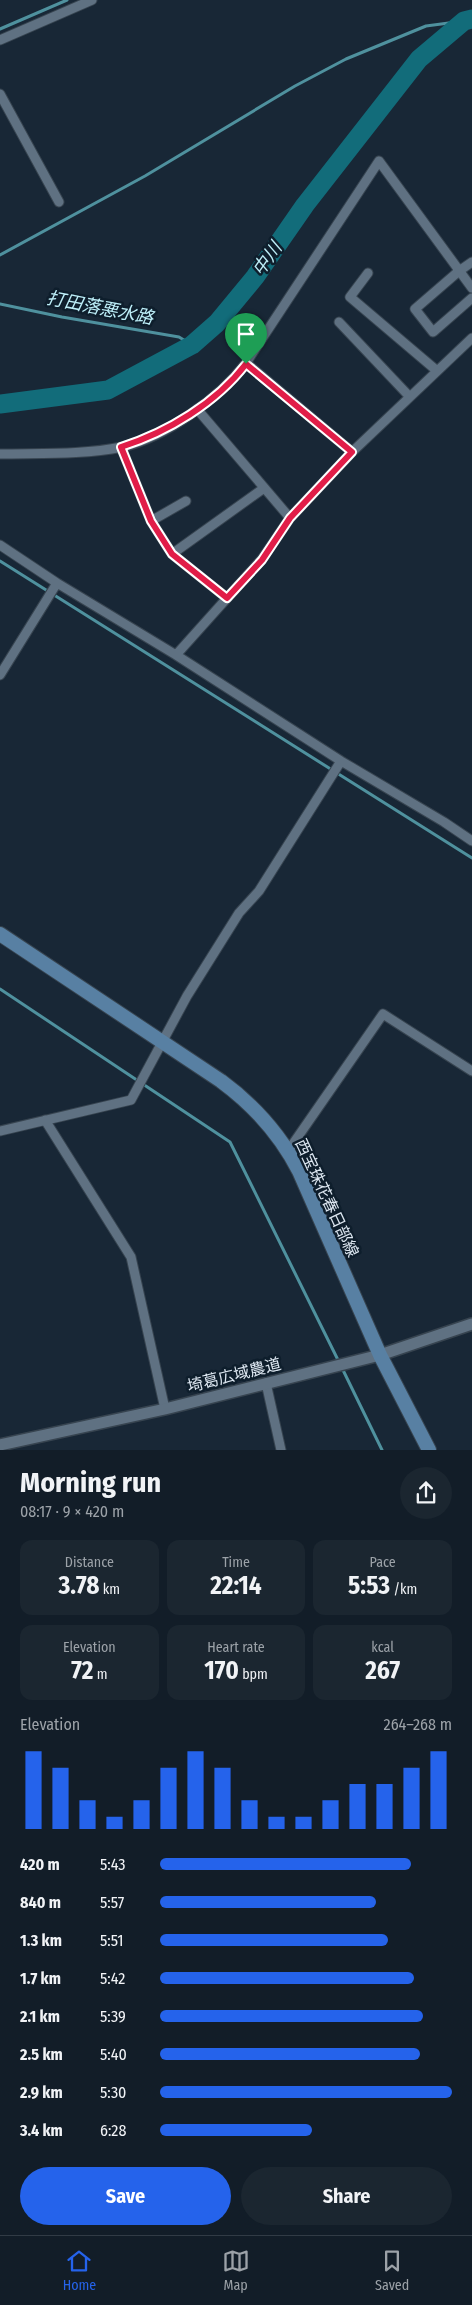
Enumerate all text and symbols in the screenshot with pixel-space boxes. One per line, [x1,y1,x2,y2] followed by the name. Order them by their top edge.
[248,236,287,280] water label: 中川
[45,287,157,329] water label: 打田落悪水路
[225,313,267,364] pin
[232,320,260,348] icon: arrive
[291,1136,363,1260] street label: 西宝珠花春日部線
[185,1354,283,1396] street label: 埼葛広域農道
[20,1466,161,1499] text: Morning run
[400,1467,452,1519] button: share
[20,1502,124,1521] text: 08:17 · 9 × 420 m
[65,1554,114,1571] text: Distance
[222,1554,250,1571] text: Time
[370,1554,396,1571] text: Pace
[59,1571,100,1601] text: 3.78
[210,1571,262,1601] text: 22:14
[348,1571,390,1601] text: 5:53
[100,1581,120,1598] text: km
[390,1581,417,1598] text: /km
[63,1639,116,1656] text: Elevation
[207,1639,265,1656] text: Heart rate
[371,1639,394,1656] text: kcal
[71,1656,93,1686] text: 72
[204,1656,239,1686] text: 170
[365,1656,400,1686] text: 267
[93,1666,107,1683] text: m
[239,1666,268,1683] text: bpm
[20,1715,80,1734] text: Elevation
[384,1715,452,1734] text: 264–268 m
[20,1855,60,1874] text: 420 m
[100,1855,125,1874] text: 5:43
[20,1893,61,1912] text: 840 m
[100,1893,124,1912] text: 5:57
[20,1931,62,1950] text: 1.3 km
[100,1931,124,1950] text: 5:51
[20,1969,61,1988] text: 1.7 km
[100,1969,125,1988] text: 5:42
[20,2007,60,2026] text: 2.1 km
[100,2007,126,2026] text: 5:39
[20,2045,63,2064] text: 2.5 km
[100,2045,127,2064] text: 5:40
[20,2083,63,2102] text: 2.9 km
[100,2083,126,2102] text: 5:30
[20,2121,63,2140] text: 3.4 km
[100,2121,126,2140] text: 6:28
[20,2167,231,2225] button: Save
[241,2167,452,2225] button: Share
[63,2247,96,2294] tab: Home
[222,2247,250,2294] tab: Map
[375,2247,409,2294] tab: Saved

